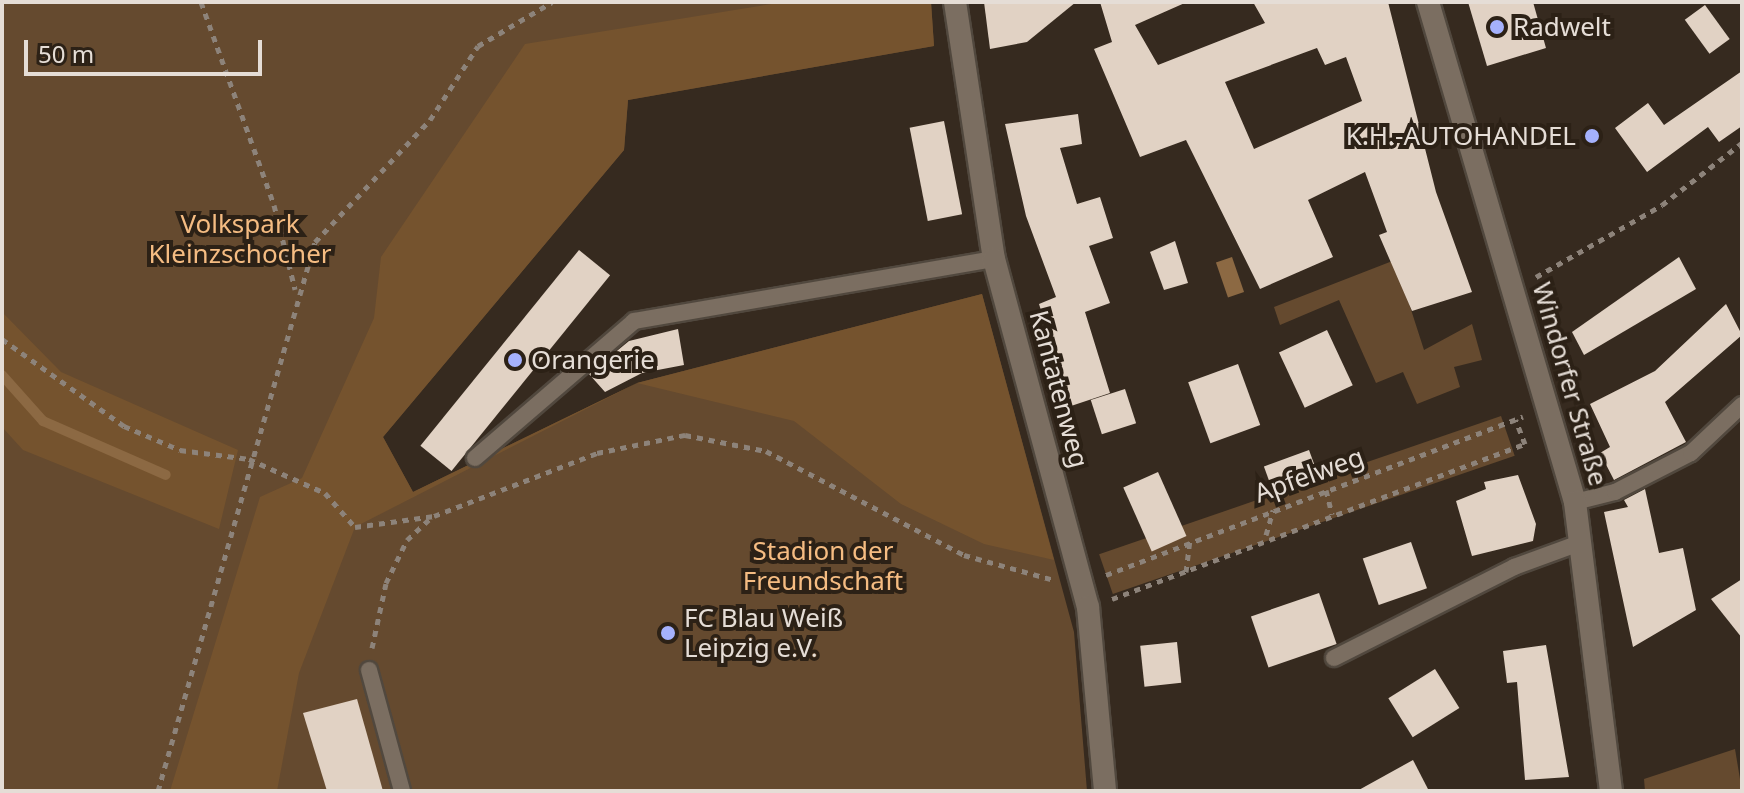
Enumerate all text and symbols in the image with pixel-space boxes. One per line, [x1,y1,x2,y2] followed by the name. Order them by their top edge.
[1513,11,1611,43] place label: Radwelt
[1488,18,1506,36] marker: Radwelt
[28,24,266,74] scale bar
[38,37,94,70] text: 50 m
[1346,120,1576,152] place label: K.H.-AUTOHANDEL
[1583,127,1601,145] marker: K.H.-AUTOHANDEL
[148,208,332,270] park label: Volkspark Kleinzschocher
[1526,279,1614,489] street label: Windorfer Straße
[1023,307,1095,471] street label: Kantatenweg
[531,344,655,376] place label: Orangerie
[506,351,524,369] marker: Orangerie
[1250,441,1368,509] street label: Apfelweg
[743,535,903,596] park label: Stadion der Freundschaft
[684,602,843,664] place label: FC Blau Weiß Leipzig e.V.
[659,624,677,642] marker: FC Blau Weiß Leipzig e.V.

